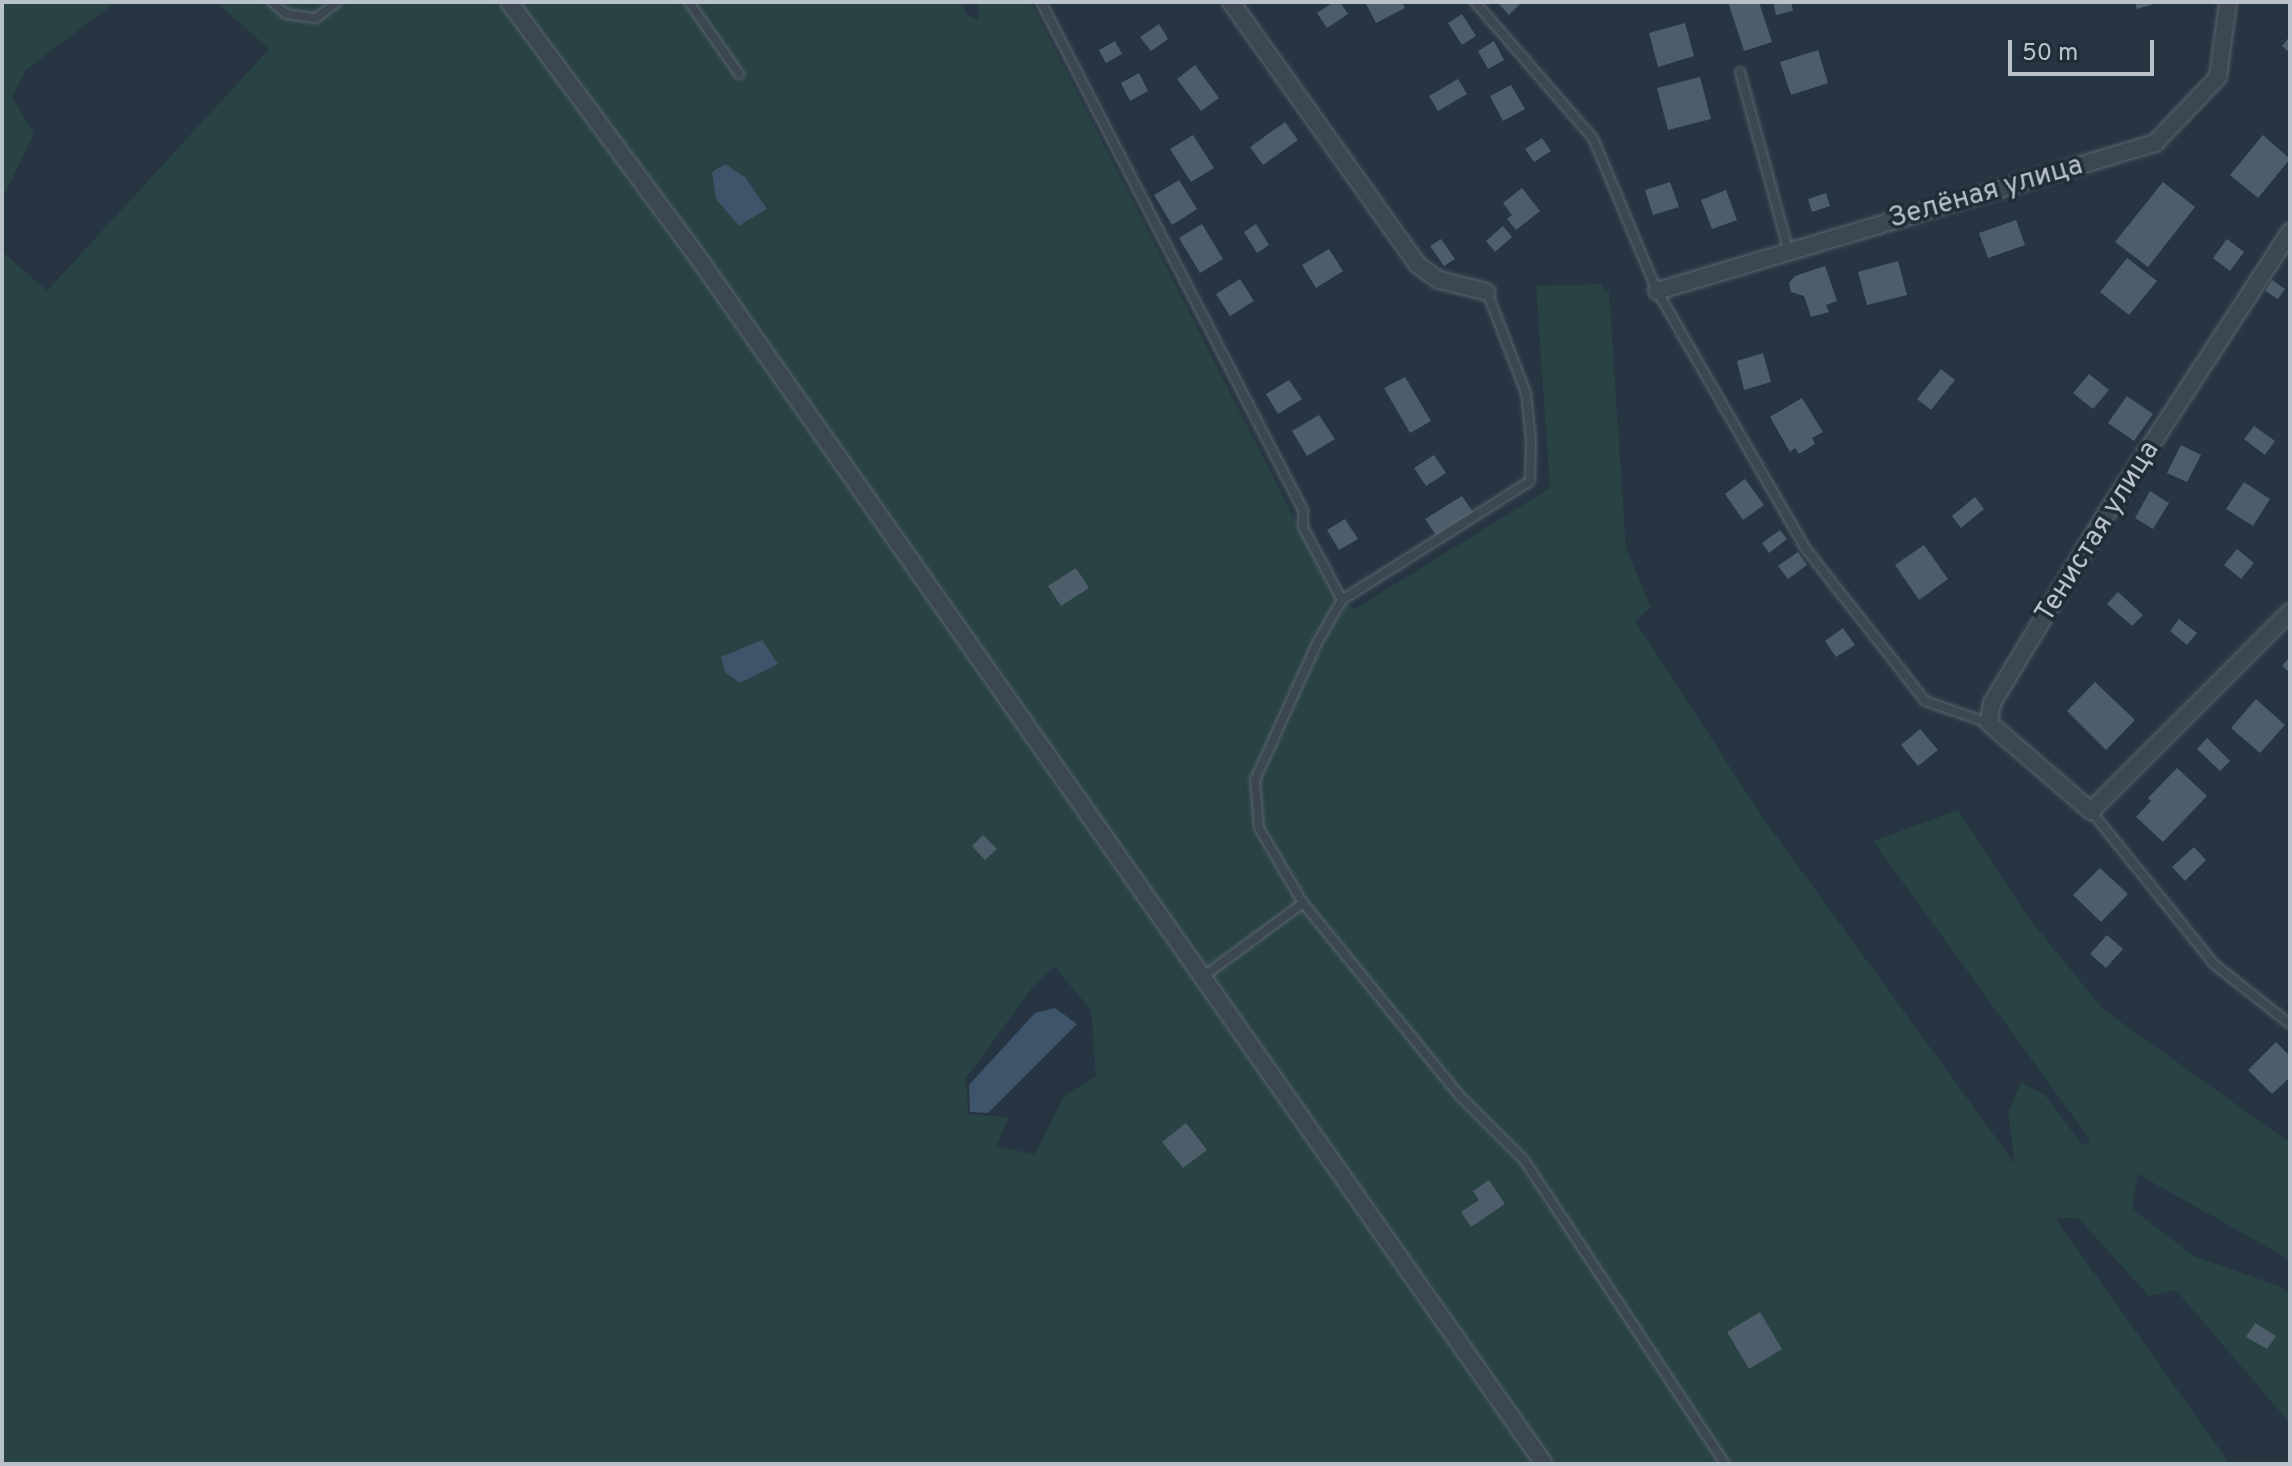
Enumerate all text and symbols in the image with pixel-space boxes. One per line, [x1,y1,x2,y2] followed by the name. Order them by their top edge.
[2012,24,2158,74] scale bar
[2022,39,2078,69] text: 50 m
[1885,149,2087,237] street label: Зелёная улица
[2029,435,2167,629] street label: Тенистая улица

